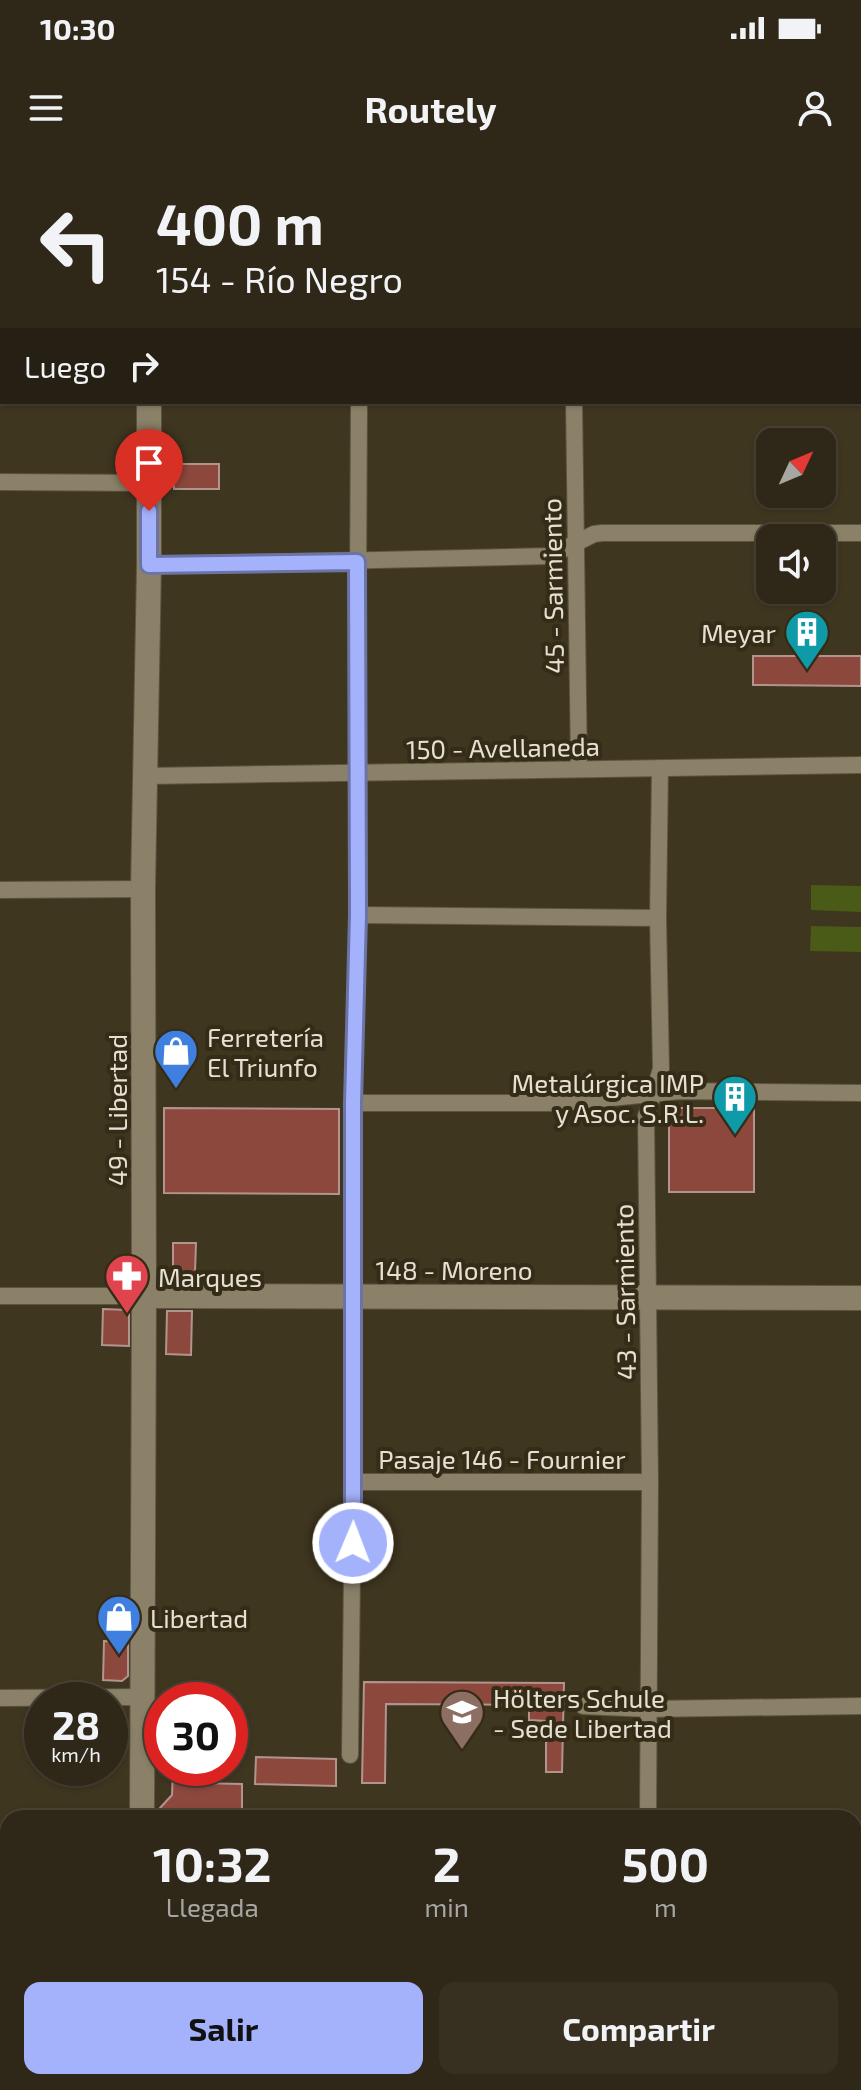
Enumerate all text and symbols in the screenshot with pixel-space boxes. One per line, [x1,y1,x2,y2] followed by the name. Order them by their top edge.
[40,10,116,46] text: 10:30
[24,86,68,130] icon: menu
[793,86,837,130] icon: person
[364,87,497,130] text: Routely
[156,189,324,256] text: 400 m
[24,192,128,296] icon: left
[156,257,403,300] text: 154 - Río Negro
[122,344,166,388] icon: right
[24,348,106,384] text: Luego
[756,428,836,508] north arrow
[756,428,836,604] map controls
[115,429,183,511] pin
[127,441,171,485] icon: arrive
[535,498,569,674] street label: 45 - Sarmiento
[756,524,836,604] button: sound
[783,608,831,671] building icon: Meyar
[701,617,776,648] place label: Meyar
[406,730,600,764] street label: 150 - Avellaneda
[207,1021,324,1082] place label: Ferretería El Triunfo
[152,1027,200,1090] shop icon: Ferretería El Triunfo
[101,1034,132,1186] street label: 49 - Libertad
[511,1067,704,1128] place label: Metalúrgica IMP y Asoc. S.R.L.
[711,1073,759,1136] building icon: Metalúrgica IMP y Asoc. S.R.L.
[607,1204,641,1380] street label: 43 - Sarmiento
[103,1252,151,1315] pharmacy icon: Marques
[376,1254,532,1285] street label: 148 - Moreno
[158,1261,262,1292] place label: Marques
[378,1443,626,1474] street label: Pasaje 146 - Fournier
[311,1501,395,1585] position arrow
[95,1593,143,1656] shop icon: Libertad
[150,1602,248,1633] place label: Libertad
[144,1682,248,1786] speed limit sign: 30
[493,1682,672,1743] place label: Hölters Schule - Sede Libertad
[438,1688,486,1751] school or university icon: Hölters Schule - Sede Libertad
[52,1700,100,1748] text: 28
[51,1742,101,1766] text: km/h
[153,1834,271,1892] text: 10:32
[433,1834,461,1892] text: 2
[622,1834,709,1892] text: 500
[166,1891,259,1922] text: Llegada
[425,1891,469,1922] text: min
[654,1891,677,1922] text: m
[24,1982,423,2074] button: Salir
[439,1982,838,2074] button: Compartir

